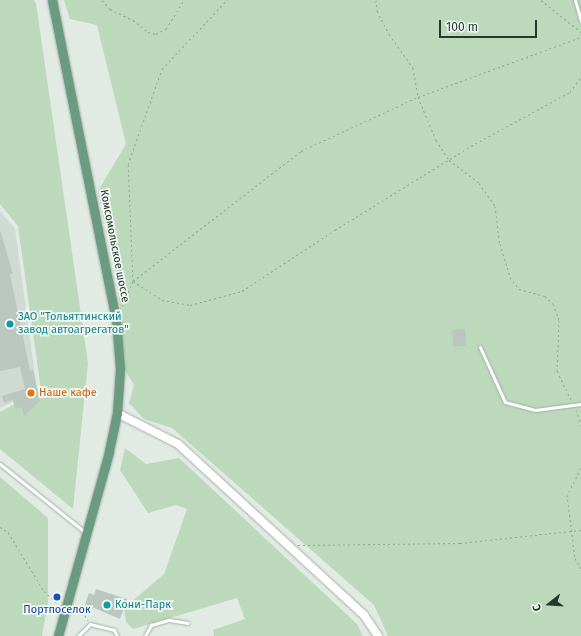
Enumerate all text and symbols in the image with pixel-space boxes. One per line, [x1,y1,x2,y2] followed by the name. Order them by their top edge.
[441,12,539,38] scale bar
[446,20,478,34] text: 100 m
[97,188,131,304] street label: Комсомольское шоссе
[18,311,129,337] place label: ЗАО "Тольяттинский завод автоагрегатов"
[5,319,15,329] marker: ЗАО "Тольяттинский завод автоагрегатов"
[39,386,97,400] place label: Наше кафе
[26,388,36,398] marker: Наше кафе
[529,584,569,624] north arrow
[52,592,62,602] marker: Портпоселок
[115,598,171,612] place label: Кони-Парк
[102,600,112,610] marker: Кони-Парк
[23,603,91,617] place label: Портпоселок
[530,603,544,613] text: С

